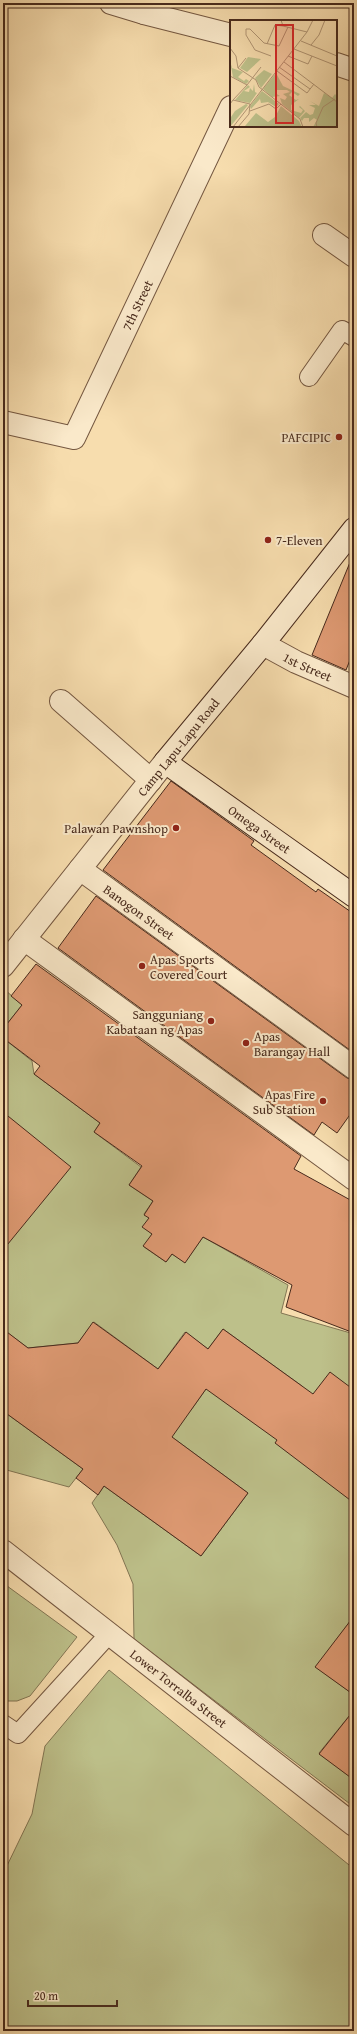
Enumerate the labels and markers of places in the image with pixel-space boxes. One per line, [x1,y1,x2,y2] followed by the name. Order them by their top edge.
[281,428,331,447] place label: PAFCIPIC
[334,432,344,442] marker: PAFCIPIC
[276,531,323,550] place label: 7-Eleven
[263,535,273,545] marker: 7-Eleven
[64,819,168,838] place label: Palawan Pawnshop
[171,823,181,833] marker: Palawan Pawnshop
[150,950,228,984] place label: Apas Sports Covered Court
[137,961,147,971] marker: Apas Sports Covered Court
[106,1005,204,1039] place label: Sangguniang Kabataan ng Apas
[206,1016,216,1026] marker: Sangguniang Kabataan ng Apas
[254,1027,331,1061] place label: Apas Barangay Hall
[241,1038,251,1048] marker: Apas Barangay Hall
[253,1085,316,1119] place label: Apas Fire Sub Station
[318,1096,328,1106] marker: Apas Fire Sub Station

